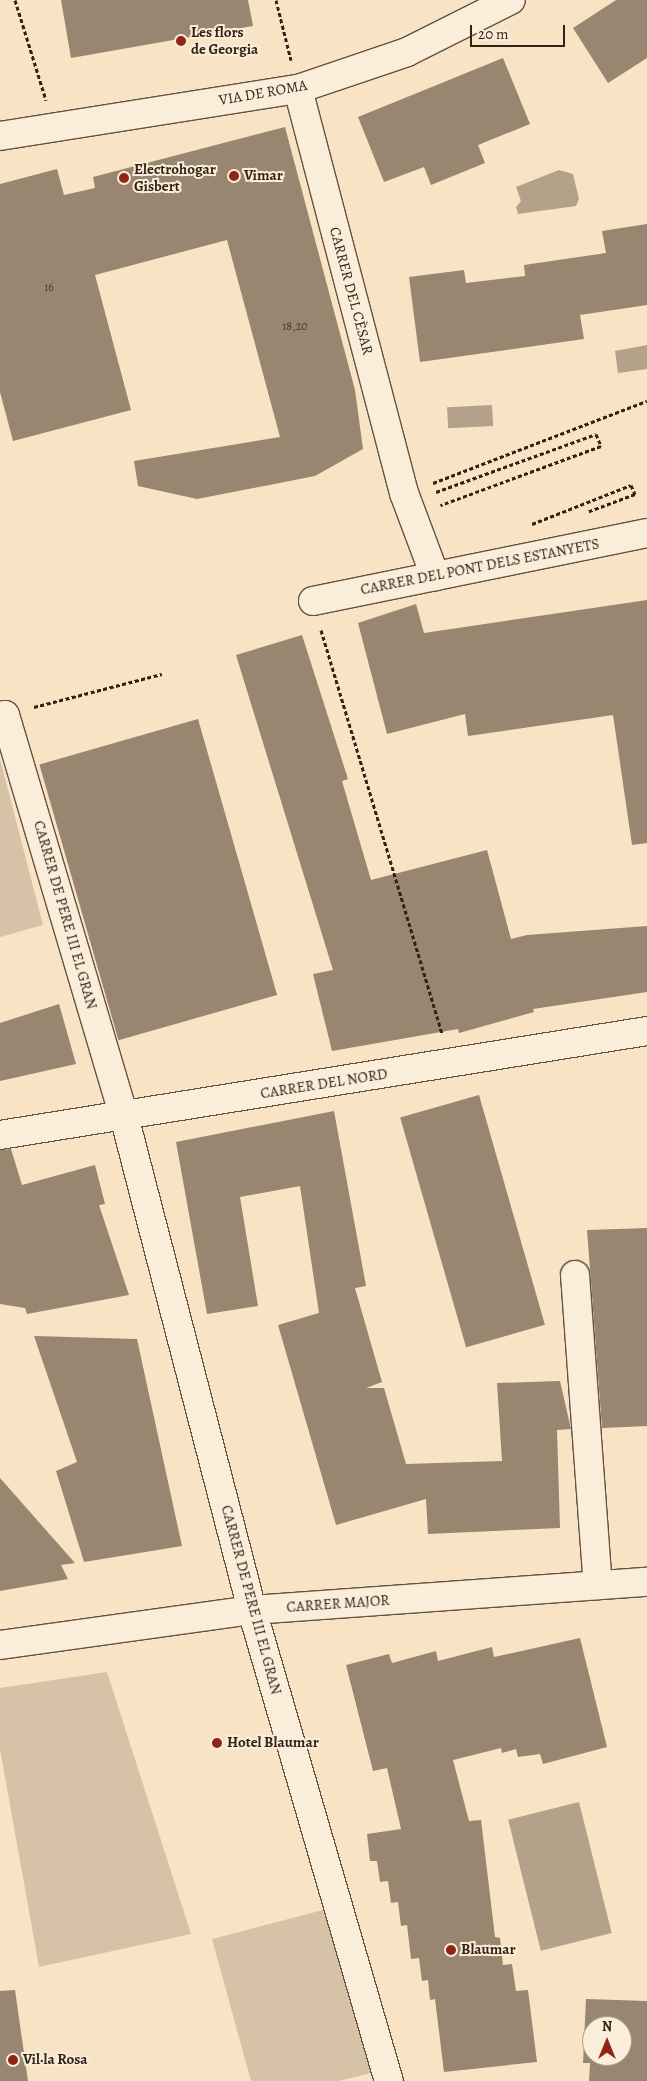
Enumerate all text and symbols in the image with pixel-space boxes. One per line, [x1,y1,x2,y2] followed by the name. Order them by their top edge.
[472,15,567,47] scale bar
[191,23,258,58] place label: Les flors de Georgia
[478,24,509,44] text: 20 m
[175,35,187,47] marker: Les flors de Georgia
[217,76,309,110] street label: VIA DE ROMA
[134,160,216,195] place label: Electrohogar Gisbert
[244,167,283,185] place label: Vimar
[228,170,240,182] marker: Vimar
[118,172,130,184] marker: Electrohogar Gisbert
[325,225,377,357] street label: CARRER DEL CÈSAR
[44,281,54,295] house number: 16
[282,320,308,334] house number: 18,20
[359,535,601,599] street label: CARRER DEL PONT DELS ESTANYETS
[29,819,101,1011] street label: CARRER DE PERE III EL GRAN
[259,1065,389,1103] street label: CARRER DEL NORD
[217,1503,285,1697] street label: CARRER DE PERE III EL GRAN
[286,1591,390,1617] street label: CARRER MAJOR
[227,1734,319,1752] place label: Hotel Blaumar
[211,1737,223,1749] marker: Hotel Blaumar
[461,1941,516,1959] place label: Blaumar
[445,1944,457,1956] marker: Blaumar
[582,2016,632,2066] north arrow
[602,2017,612,2036] text: N
[23,2051,88,2069] place label: Vil·la Rosa
[7,2054,19,2066] marker: Vil·la Rosa

